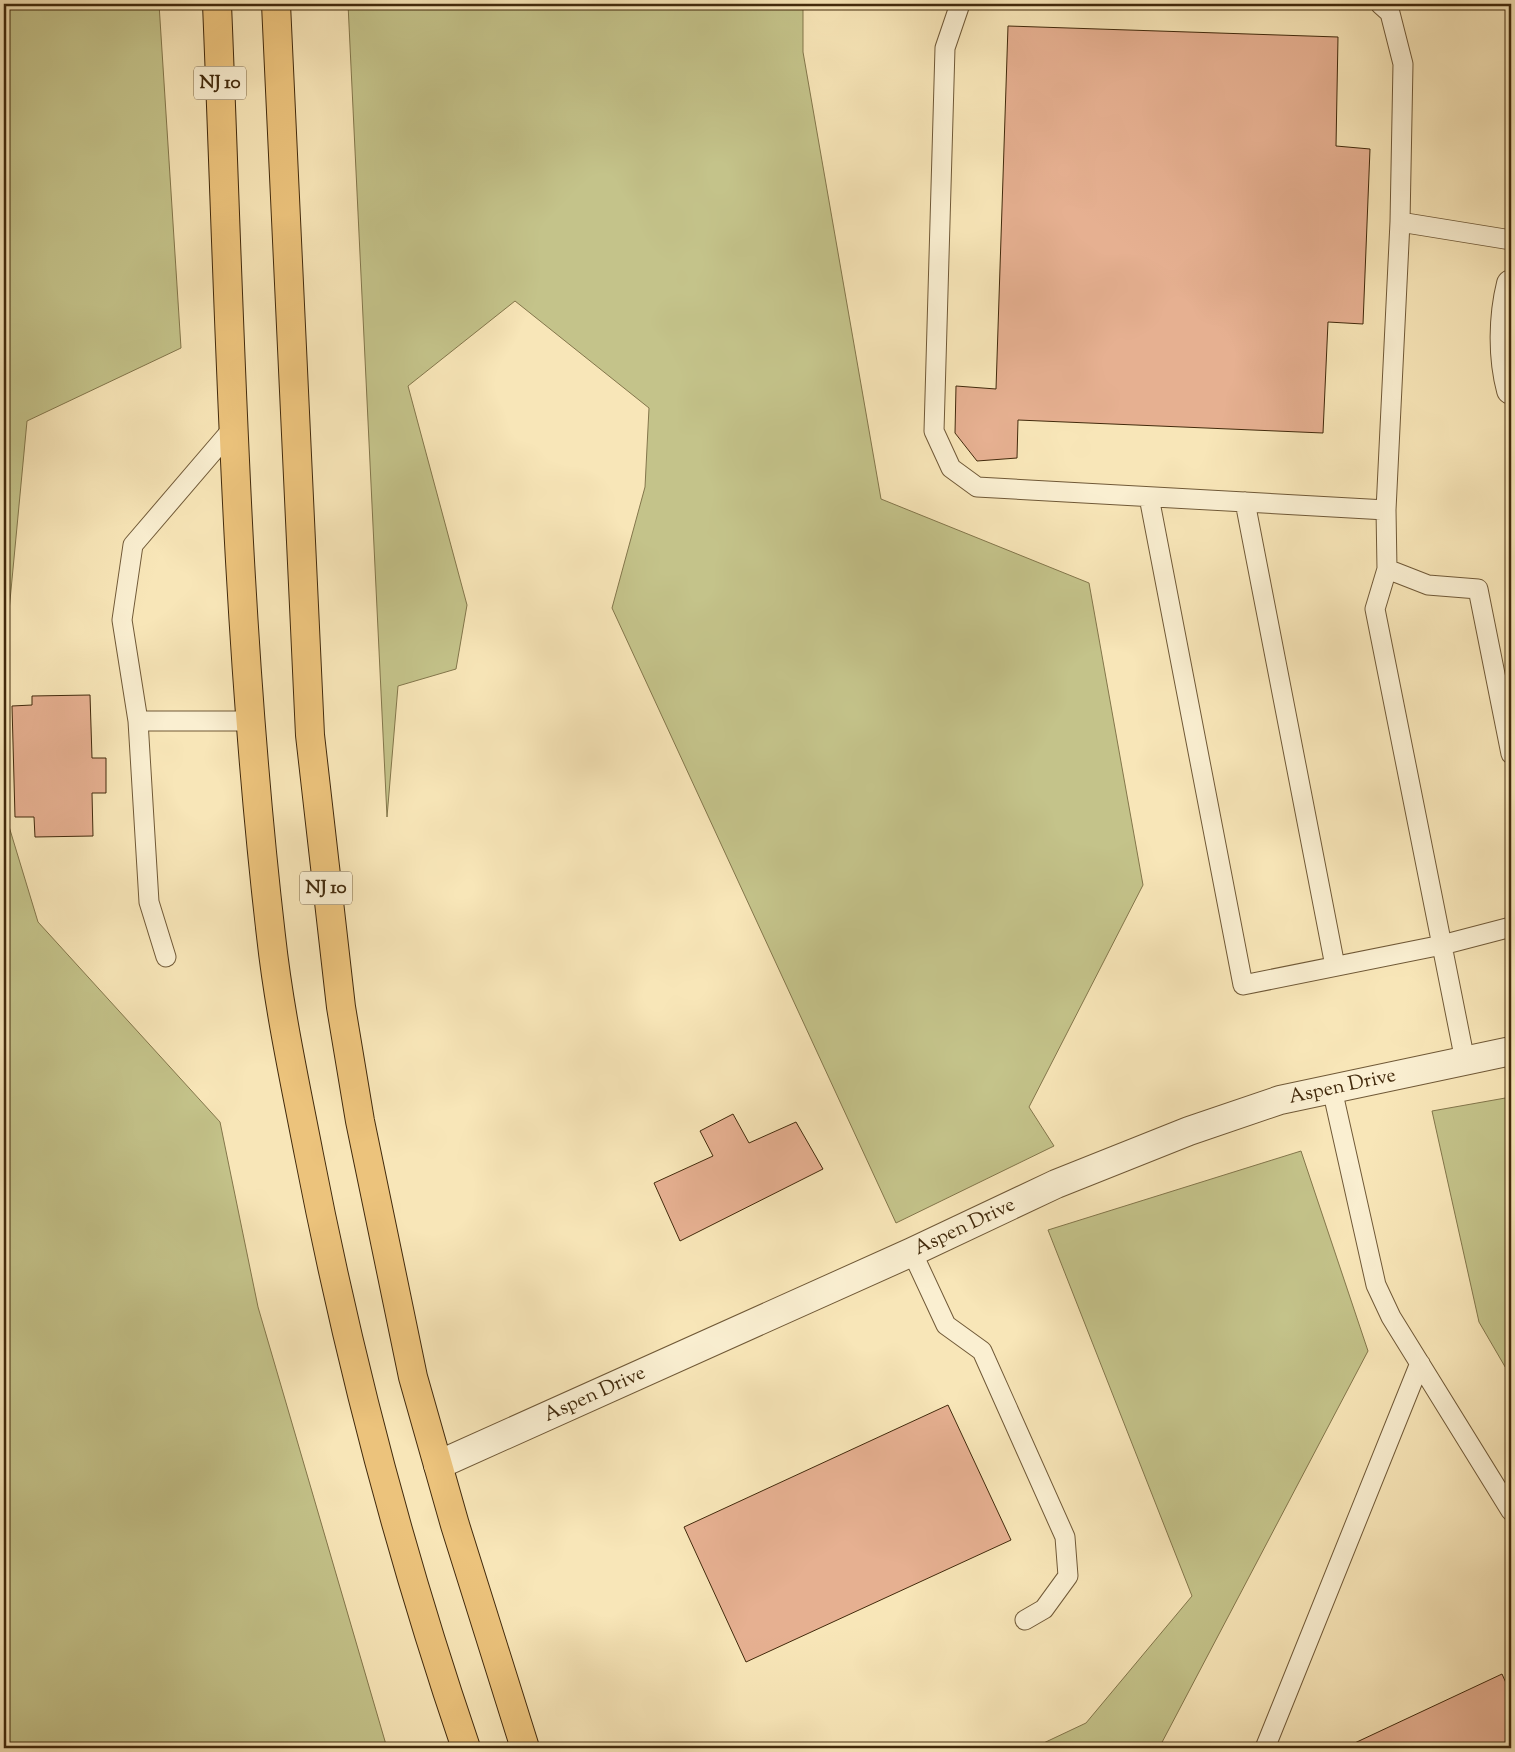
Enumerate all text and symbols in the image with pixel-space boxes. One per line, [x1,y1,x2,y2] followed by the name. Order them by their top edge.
[194,66,246,100] road number: NJ 10
[300,871,352,904] road number: NJ 10
[1286,1061,1399,1112] street label: Aspen Drive
[909,1191,1020,1263] street label: Aspen Drive
[539,1359,650,1430] street label: Aspen Drive

